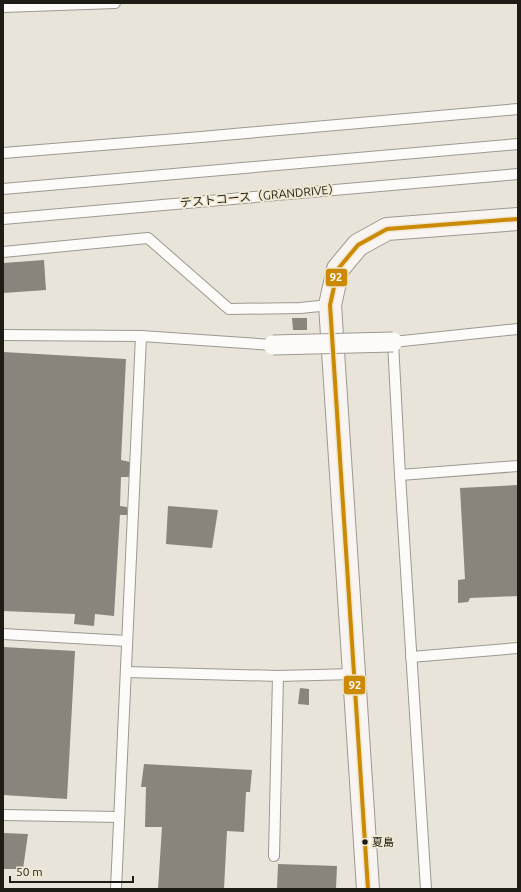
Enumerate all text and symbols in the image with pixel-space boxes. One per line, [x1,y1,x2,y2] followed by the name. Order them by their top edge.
[179,182,341,209] street label: テストコース（GRANDRIVE）
[325,268,348,287] line badge: 92
[330,271,342,283] text: 92
[343,675,366,695] line badge: 92
[349,679,361,691] text: 92
[372,836,394,848] place label: 夏島
[360,837,370,847] marker: 夏島
[10,858,133,884] scale bar
[16,865,43,878] text: 50 m

